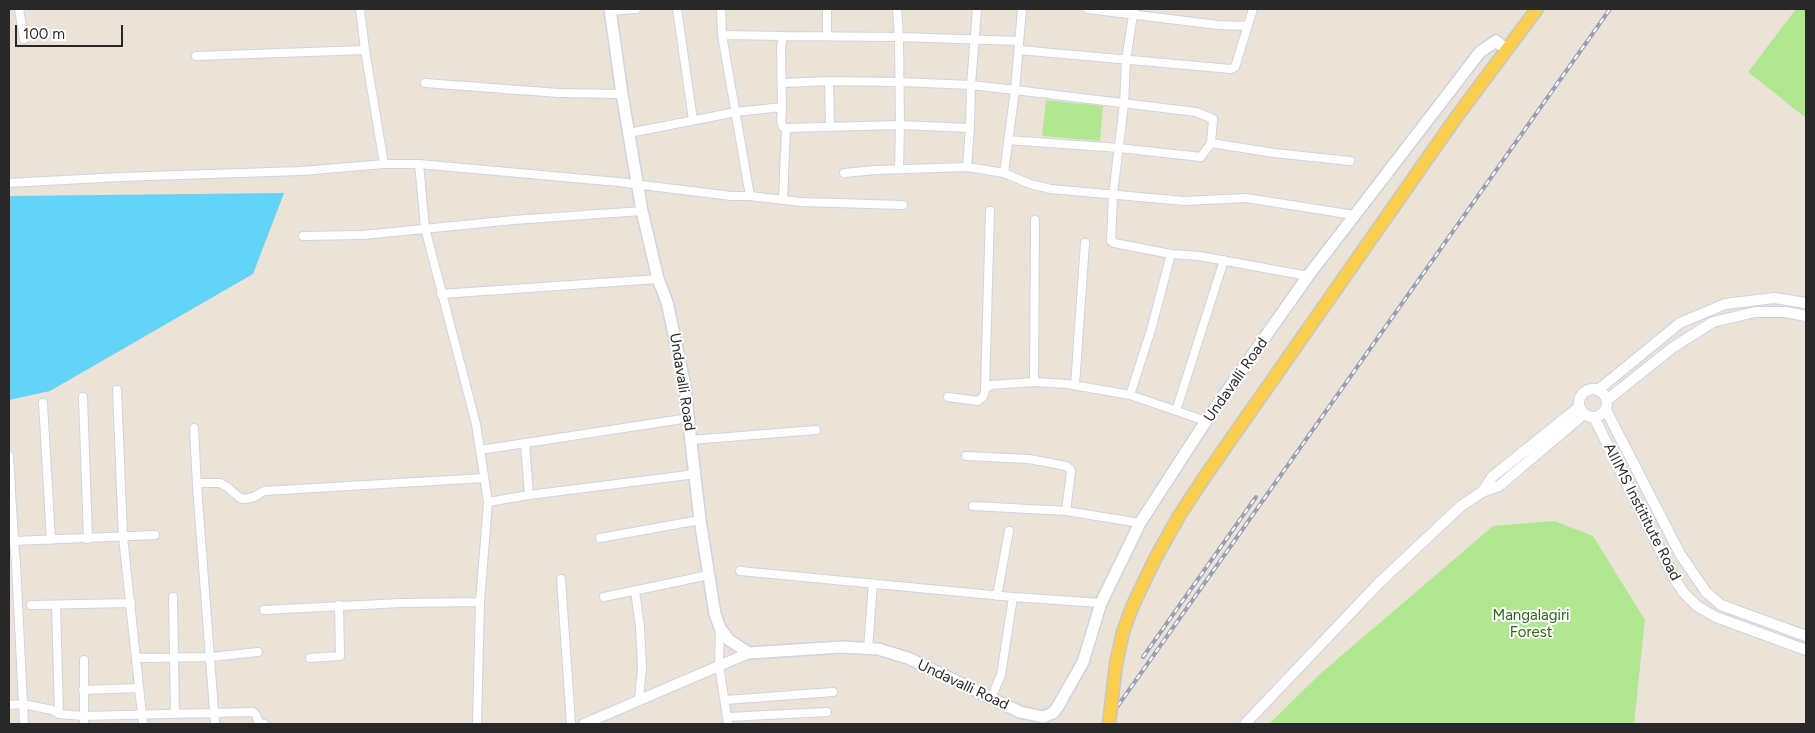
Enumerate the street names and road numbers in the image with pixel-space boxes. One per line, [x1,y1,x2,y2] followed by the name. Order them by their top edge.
[665,332,699,432] street label: Undavalli Road
[1200,334,1272,426] street label: Undavalli Road
[1600,440,1684,584] street label: AIIIMS Instititute Road
[914,656,1012,714] street label: Undavalli Road

